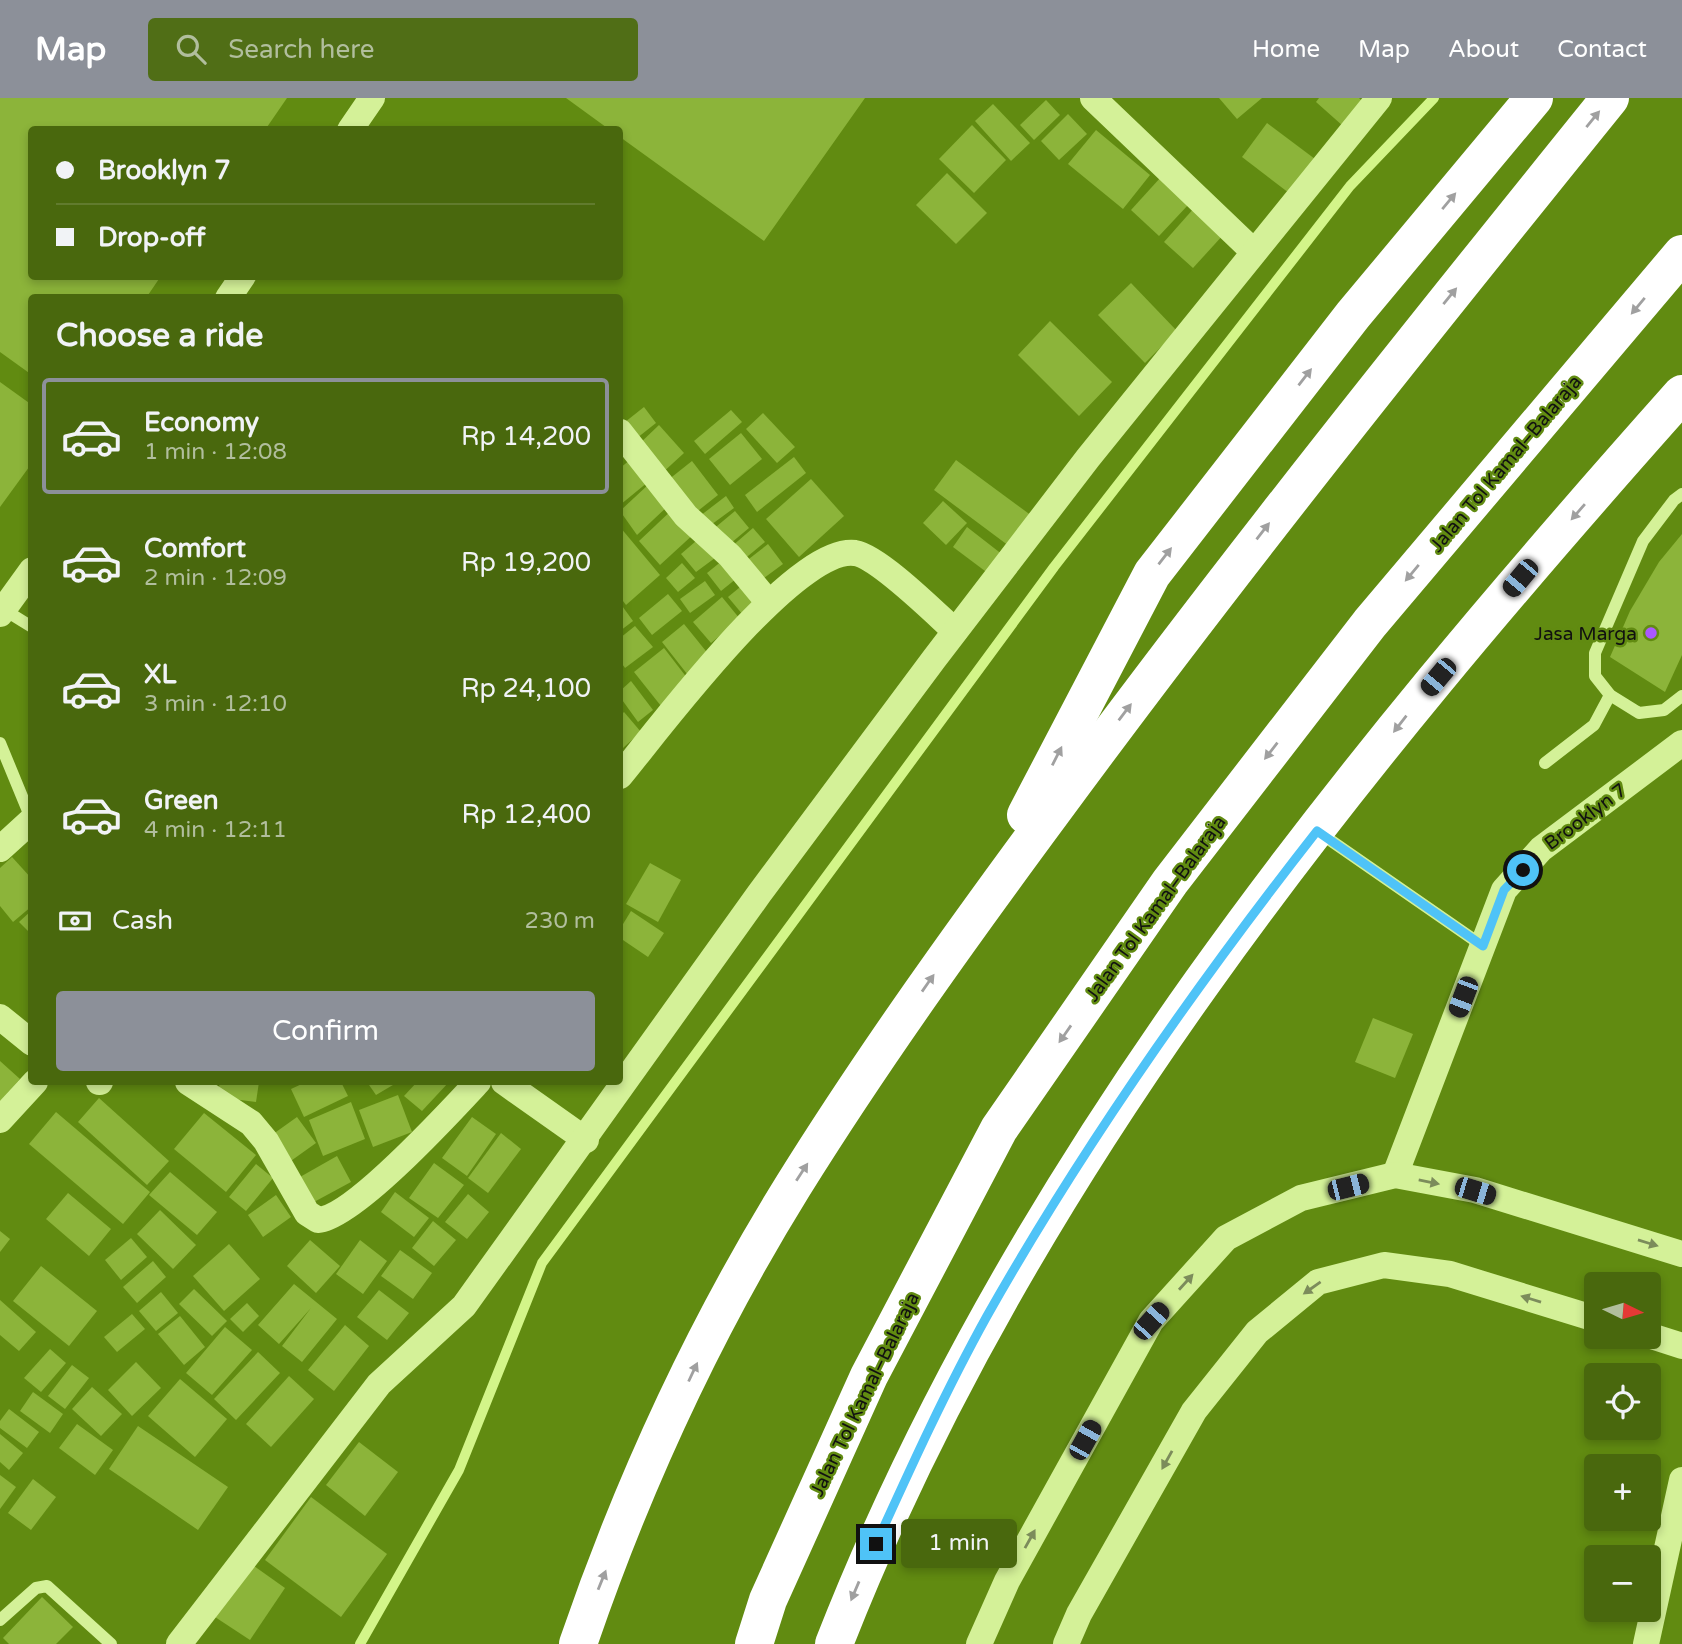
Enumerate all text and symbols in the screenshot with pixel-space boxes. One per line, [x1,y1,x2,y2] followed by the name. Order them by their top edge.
[148,18,638,81] search box
[35,30,106,69] text: Map
[172,30,210,68] icon: search
[228,34,374,65] text: Search here
[1252,35,1320,64] text: Home
[1358,35,1410,64] text: Map
[1448,35,1519,64] text: About
[1557,35,1647,64] text: Contact
[1585,110,1600,127] one-way arrow
[98,155,231,186] text: Brooklyn 7
[1441,192,1456,209] one-way arrow
[98,222,205,253] text: Drop-off
[1442,287,1457,304] one-way arrow
[1631,297,1646,314] one-way arrow
[56,317,263,355] text: Choose a ride
[1298,368,1312,386] one-way arrow
[1425,371,1586,556] street label: Jalan Tol Kamal–Balaraja
[60,405,123,468] icon: car
[144,407,259,438] text: Economy
[461,421,591,452] text: Rp 14,200
[144,438,287,466] text: 1 min · 12:08
[1570,503,1586,521] one-way arrow
[1256,523,1271,541] one-way arrow
[60,531,123,594] icon: car
[144,533,246,564] text: Comfort
[461,547,591,578] text: Rp 19,200
[1158,548,1173,566] one-way arrow
[1499,555,1542,601] car
[144,564,287,592] text: 2 min · 12:09
[1404,564,1420,582] one-way arrow
[1534,623,1637,645] place label: Jasa Marga
[1643,625,1659,641] marker: Jasa Marga
[1417,654,1460,700] car
[60,657,123,720] icon: car
[144,659,176,690] text: XL
[461,673,591,704] text: Rp 24,100
[144,690,287,718] text: 3 min · 12:10
[1118,704,1133,722] one-way arrow
[1393,714,1408,732] one-way arrow
[1263,742,1278,760] one-way arrow
[1051,746,1062,766] one-way arrow
[1540,779,1631,855] street label: Brooklyn 7
[60,783,123,846] icon: car
[144,785,219,816] text: Green
[461,799,591,830] text: Rp 12,400
[1081,812,1230,1006] street label: Jalan Tol Kamal–Balaraja
[144,816,287,844] text: 4 min · 12:11
[1507,854,1539,886] route start
[56,902,94,940] icon: cash
[112,905,173,936] text: Cash
[525,907,595,935] text: 230 m
[921,974,935,992] one-way arrow
[1446,974,1481,1020] car
[56,991,595,1071] button: Confirm
[1058,1025,1072,1043] one-way arrow
[796,1162,809,1182] one-way arrow
[1326,1172,1371,1202] car
[1452,1175,1499,1207] car
[1418,1177,1440,1188] one-way arrow
[1638,1239,1659,1249] one-way arrow
[1584,1272,1661,1349] north arrow
[1584,1272,1661,1622] map controls
[1178,1273,1194,1291] one-way arrow
[1303,1281,1321,1295] one-way arrow
[806,1289,924,1500] street label: Jalan Tol Kamal–Balaraja
[1520,1293,1541,1303] one-way arrow
[1130,1298,1173,1344] car
[687,1362,699,1382] one-way arrow
[1584,1363,1661,1440] button: locate
[1066,1417,1105,1463] car
[1161,1450,1173,1469] one-way arrow
[1584,1454,1661,1531] button: +
[900,1520,1016,1568] callout: 1 min
[860,1528,892,1560] route end
[928,1529,990,1557] text: 1 min
[1024,1529,1036,1548] one-way arrow
[1584,1545,1661,1622] button: −
[596,1569,607,1590] one-way arrow
[850,1581,861,1602] one-way arrow

